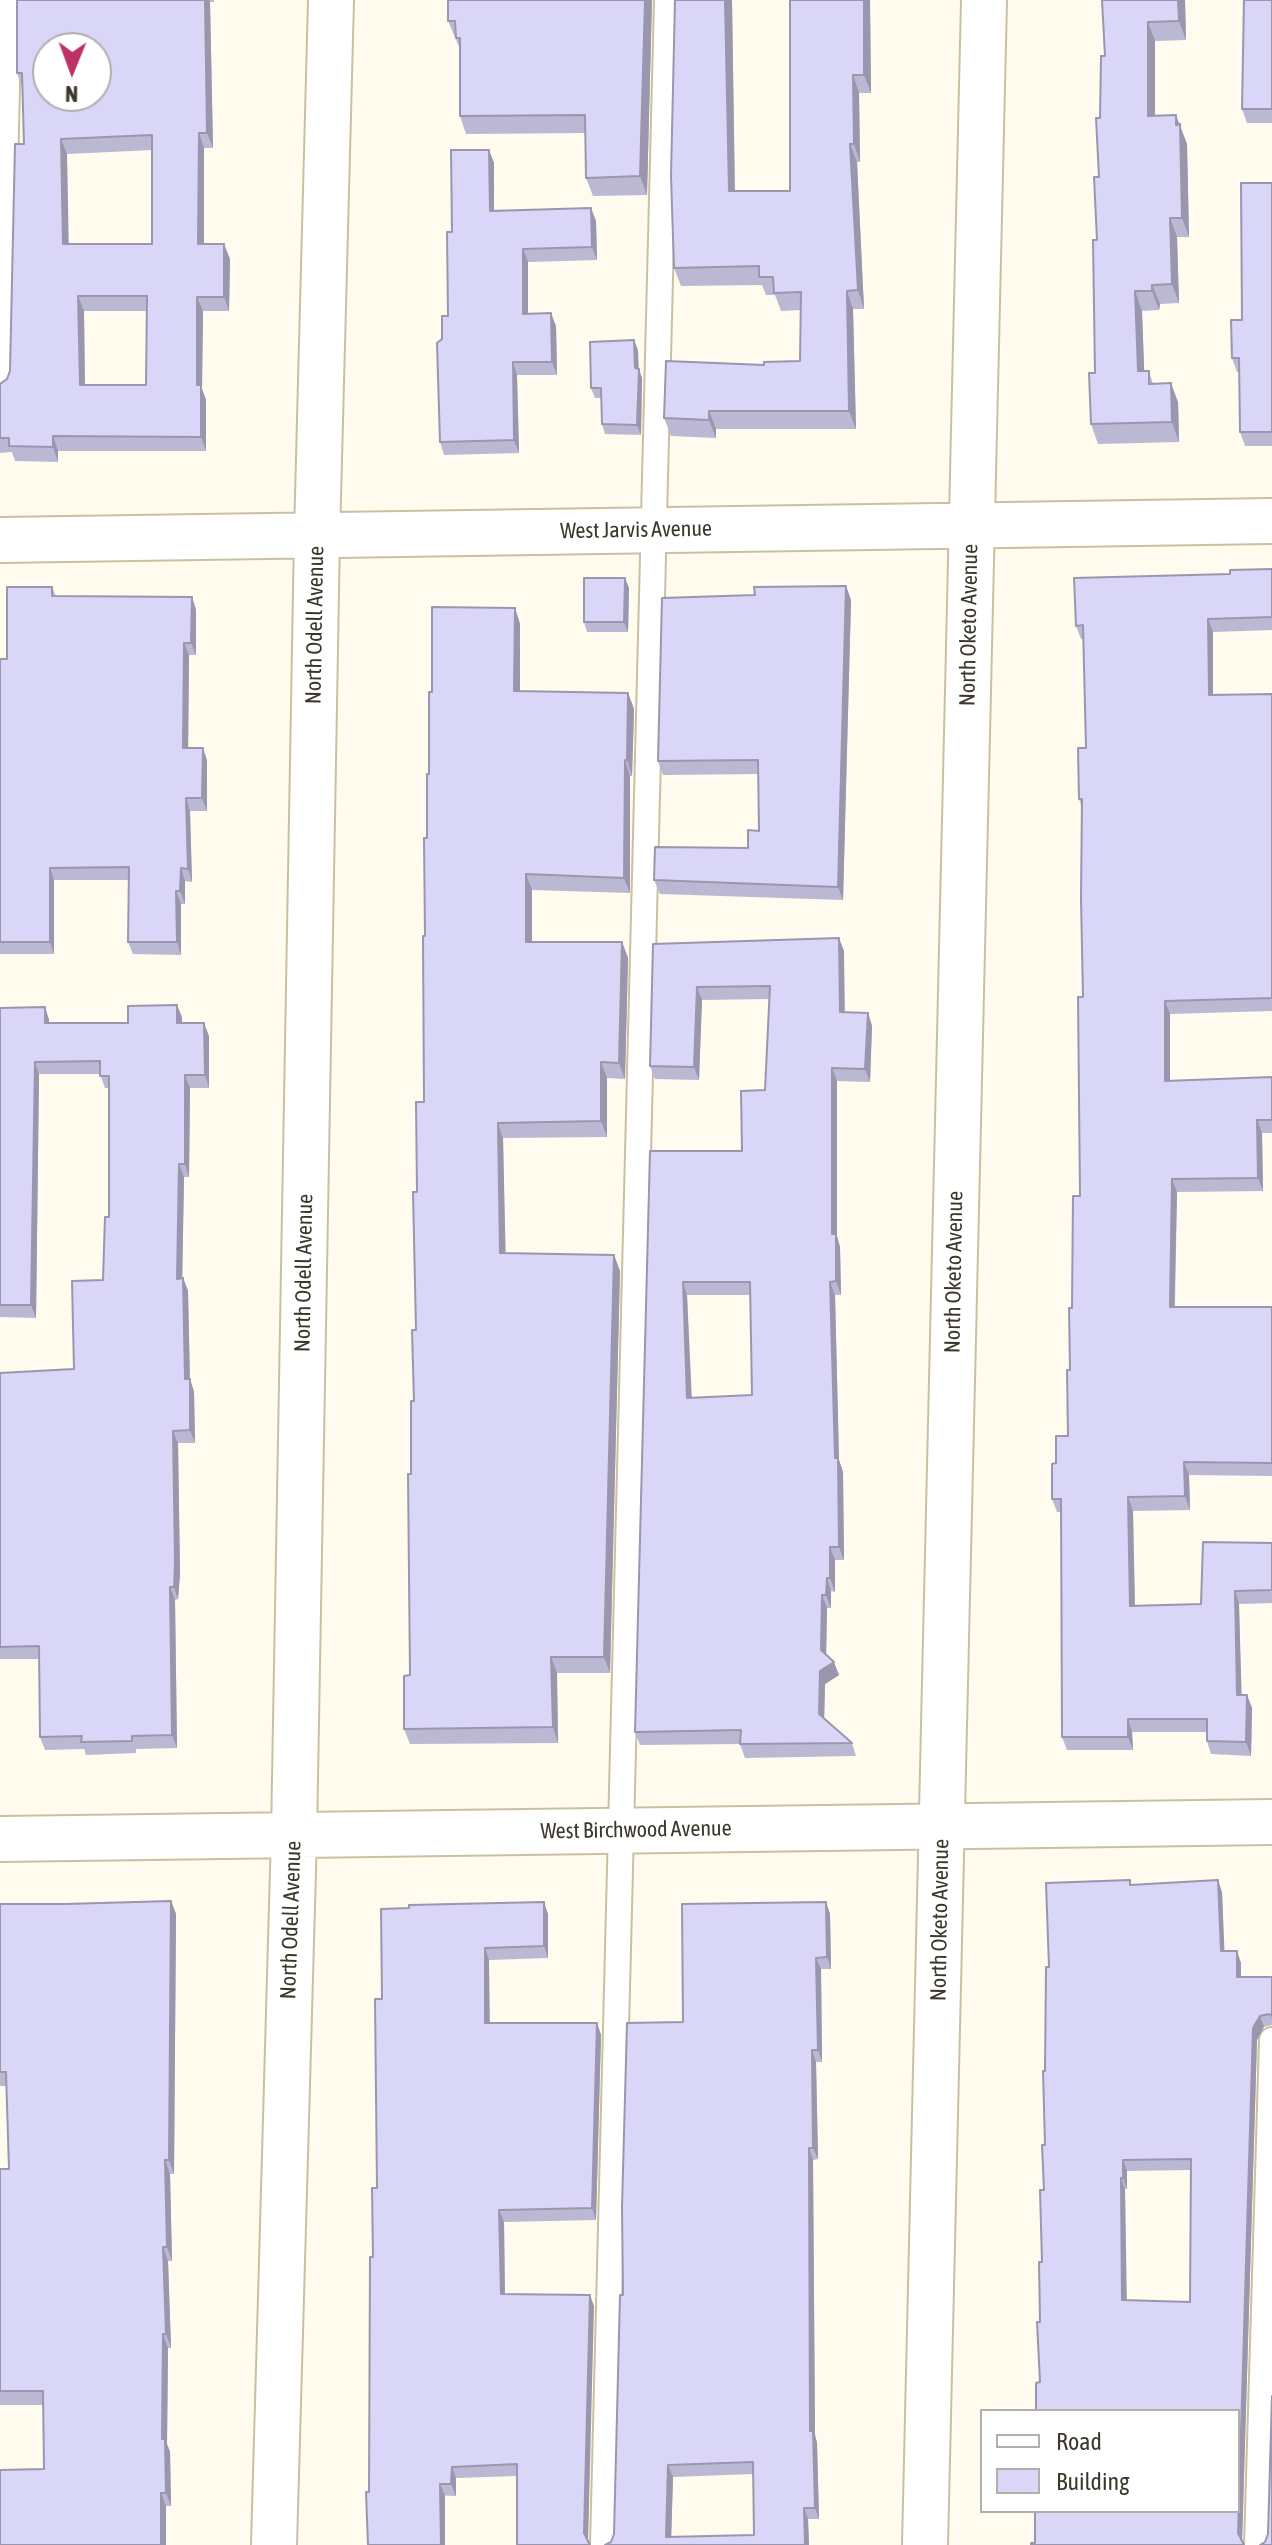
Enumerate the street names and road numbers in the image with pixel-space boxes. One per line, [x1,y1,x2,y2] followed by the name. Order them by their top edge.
[560,515,712,545] street label: West Jarvis Avenue
[954,544,984,706] street label: North Oketo Avenue
[300,546,330,704] street label: North Odell Avenue
[939,1191,969,1353] street label: North Oketo Avenue
[289,1194,319,1352] street label: North Odell Avenue
[540,1815,732,1845] street label: West Birchwood Avenue
[925,1839,955,2001] street label: North Oketo Avenue
[275,1840,307,2000] street label: North Odell Avenue

